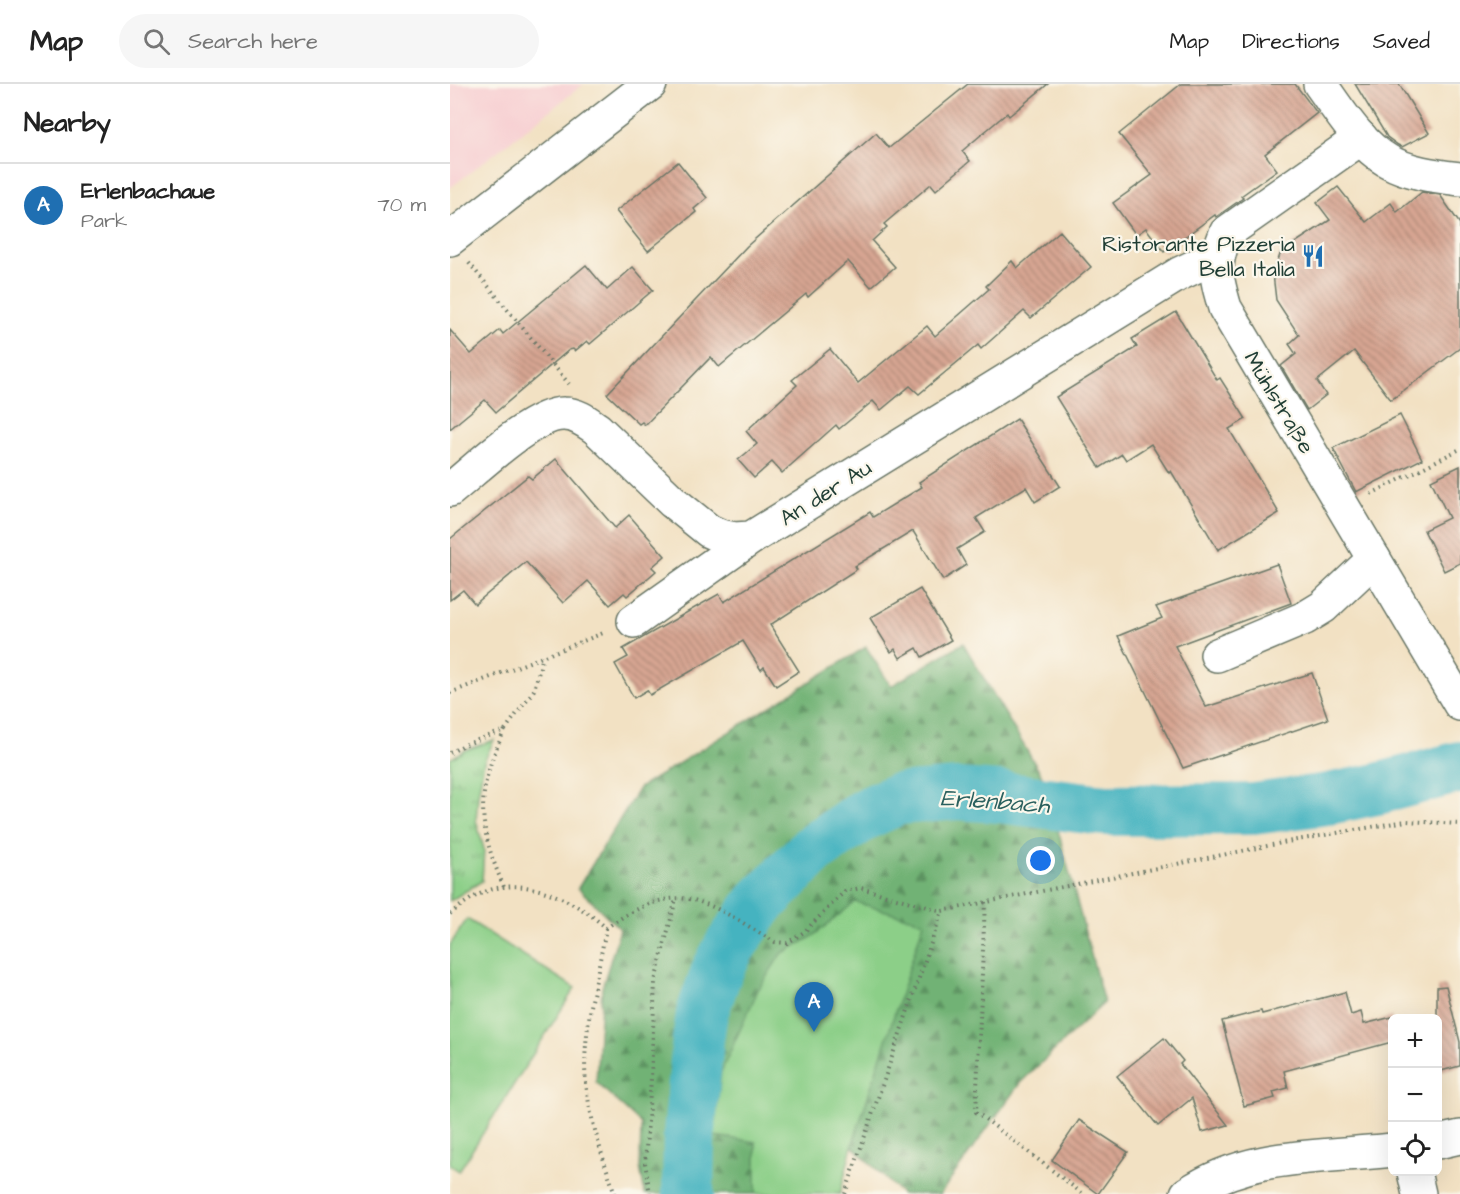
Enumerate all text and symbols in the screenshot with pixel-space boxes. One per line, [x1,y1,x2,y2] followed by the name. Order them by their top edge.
[119,14,539,68] search box
[30,22,83,61] text: Map
[140,25,173,58] icon: search
[188,26,318,57] text: Search here
[1169,27,1209,56] text: Map
[1242,27,1340,56] text: Directions
[1373,27,1430,56] text: Saved
[24,105,111,141] text: Nearby
[81,176,215,207] text: Erlenbachaue
[37,191,50,219] text: A
[378,191,426,219] text: 70 m
[81,207,127,235] text: Park
[1102,229,1295,285] place label: Ristorante Pizzeria Bella Italia
[1300,243,1326,269] restaurant icon: Ristorante Pizzeria Bella Italia
[1236,346,1322,460] street label: Mühlstraße
[774,453,878,534] street label: An der Au
[939,781,1052,823] water label: Erlenbach
[1026,846,1055,875] your location
[794,982,834,1032] pin: A
[1388,1014,1442,1176] map controls
[1388,1014,1442,1068] button: +
[1388,1068,1442,1122] button: −
[1388,1122,1442,1176] button: locate

